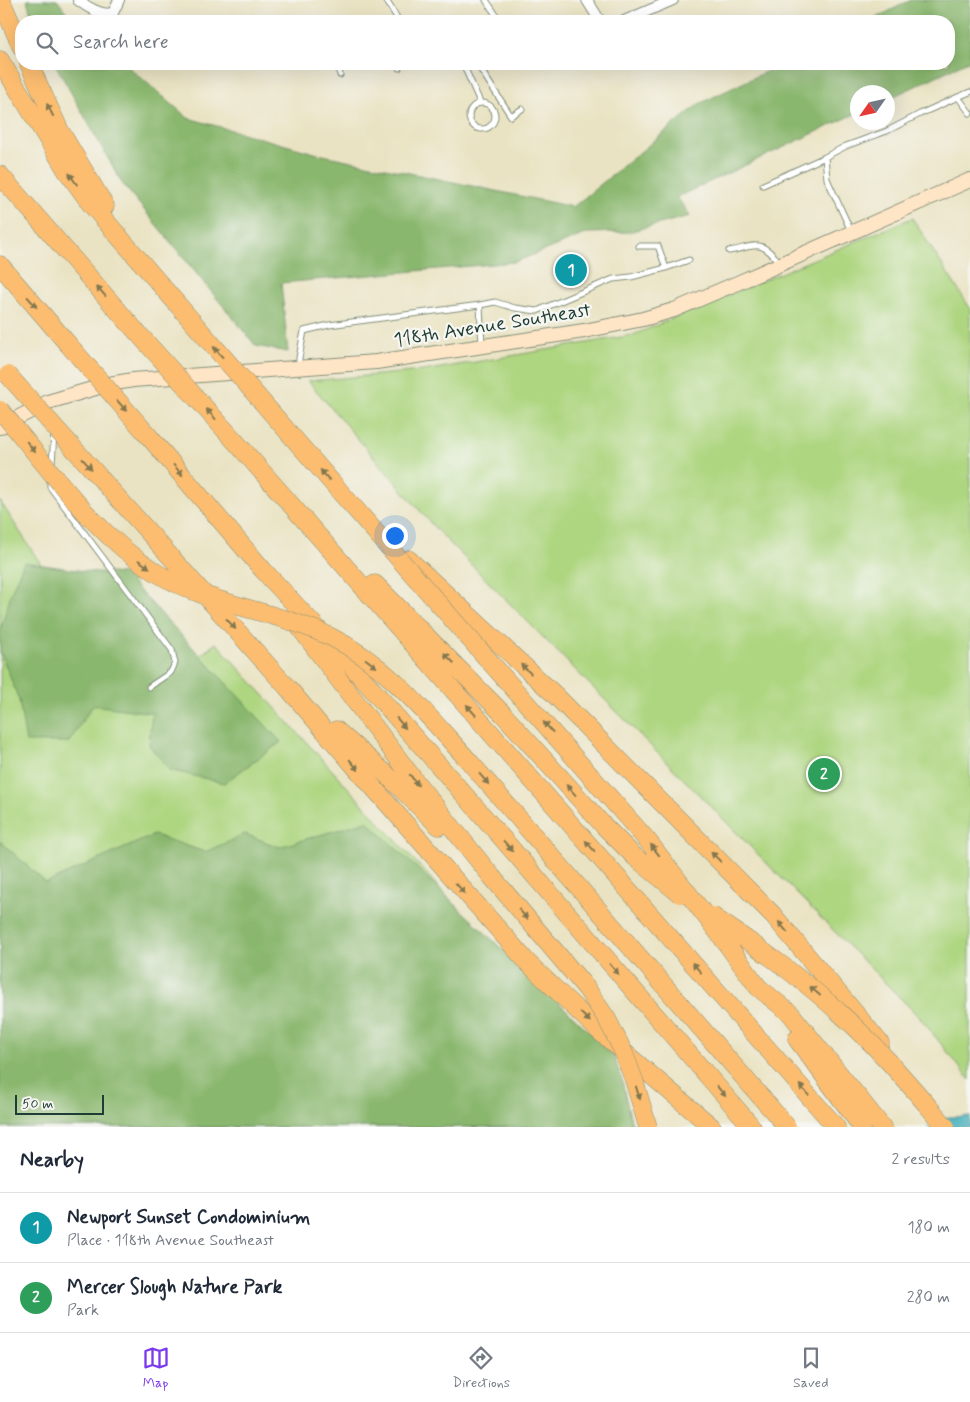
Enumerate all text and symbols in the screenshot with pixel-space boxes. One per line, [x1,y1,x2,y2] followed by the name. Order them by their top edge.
[15,15,955,70] search box
[33,29,61,57] icon: search
[73,30,169,55] text: Search here
[850,85,895,130] north arrow
[46,103,54,117] one-way arrow
[68,173,78,186] one-way arrow
[555,251,587,289] pin: 1
[95,286,107,298] one-way arrow
[27,295,38,308] one-way arrow
[392,297,593,354] street label: 118th Avenue Southeast
[213,345,224,358] one-way arrow
[117,399,128,412] one-way arrow
[205,408,217,420] one-way arrow
[26,441,37,454] one-way arrow
[81,457,93,469] one-way arrow
[172,464,184,476] one-way arrow
[319,468,330,481] one-way arrow
[382,523,408,549] your location
[137,559,150,569] one-way arrow
[225,617,237,629] one-way arrow
[443,652,455,664] one-way arrow
[364,657,377,668] one-way arrow
[521,663,533,675] one-way arrow
[466,704,477,717] one-way arrow
[395,717,407,729] one-way arrow
[542,722,554,734] one-way arrow
[808,755,840,793] pin: 2
[348,758,359,771] one-way arrow
[479,772,490,785] one-way arrow
[409,773,420,786] one-way arrow
[565,785,577,797] one-way arrow
[502,839,514,851] one-way arrow
[584,840,596,852] one-way arrow
[649,844,660,857] one-way arrow
[710,852,722,864] one-way arrow
[455,881,466,894] one-way arrow
[518,908,529,921] one-way arrow
[777,922,789,934] one-way arrow
[609,962,620,975] one-way arrow
[692,962,703,974] one-way arrow
[810,985,822,997] one-way arrow
[578,1011,590,1023] one-way arrow
[715,1085,726,1098] one-way arrow
[798,1085,810,1097] one-way arrow
[635,1086,643,1101] one-way arrow
[15,1092,104,1115] scale bar
[22,1095,53,1113] text: 50 m
[20,1146,84,1174] text: Nearby
[892,1149,950,1170] text: 2 results
[67,1205,310,1230] text: Newport Sunset Condominium
[32,1217,40,1238] text: 1
[907,1217,950,1238] text: 180 m
[67,1230,274,1251] text: Place · 118th Avenue Southeast
[67,1275,282,1300] text: Mercer Slough Nature Park
[32,1287,40,1308] text: 2
[907,1287,950,1308] text: 280 m
[67,1300,99,1321] text: Park
[142,1344,170,1392] tab: Map
[453,1344,510,1392] tab: Directions
[793,1344,828,1392] tab: Saved

